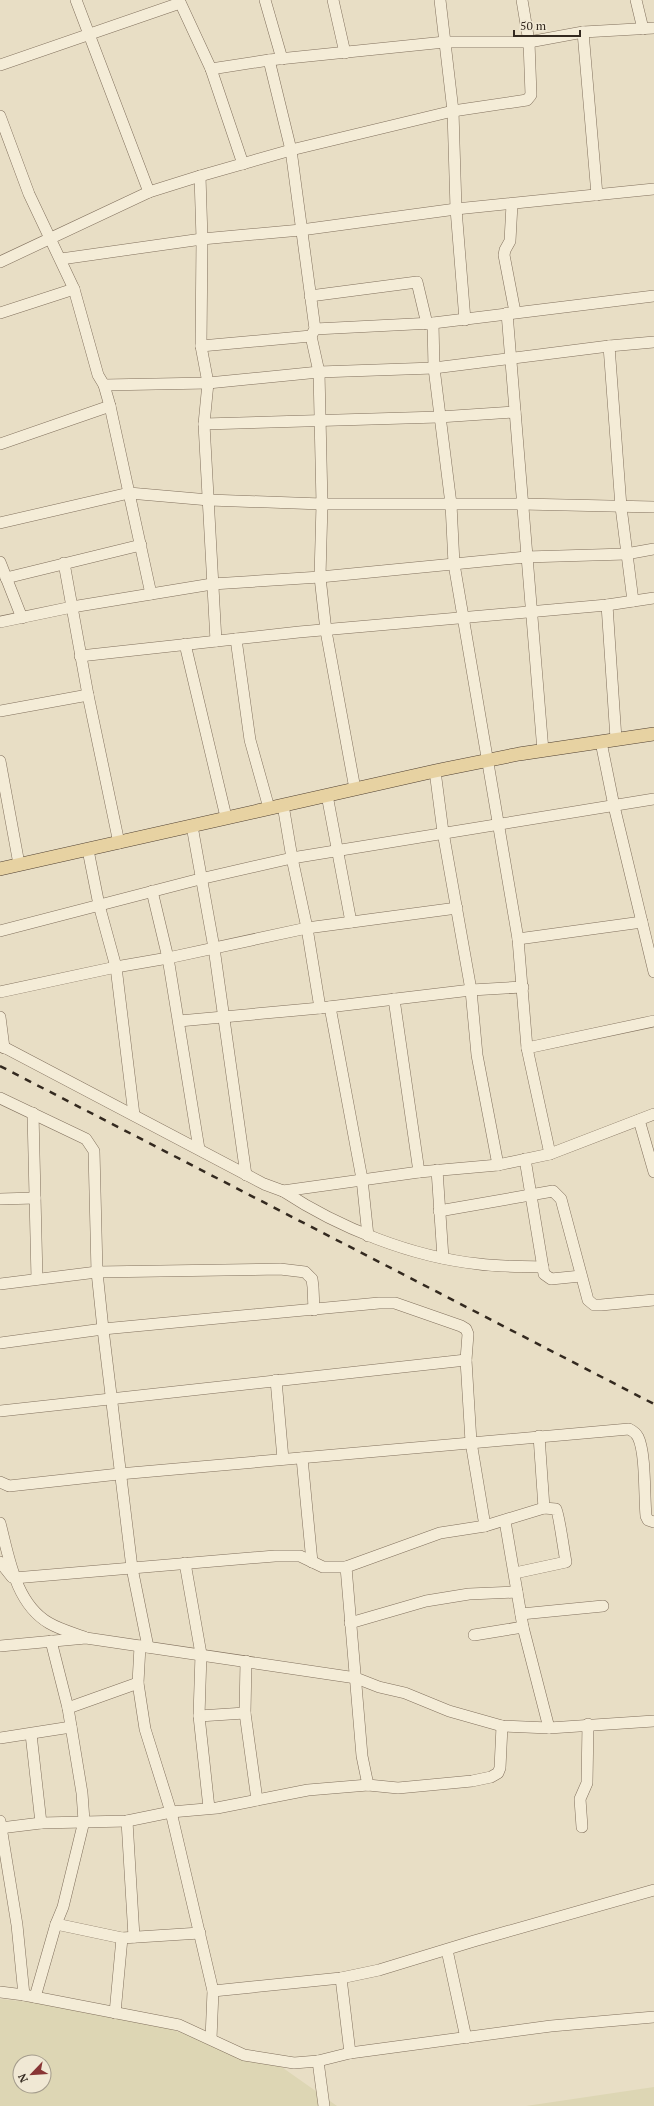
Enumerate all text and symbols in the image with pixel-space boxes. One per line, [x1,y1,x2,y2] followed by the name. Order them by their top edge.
[514,12,580,38] scale bar
[520,18,547,33] text: 50 m
[12,2054,52,2094] north arrow
[15,2071,31,2085] text: N

